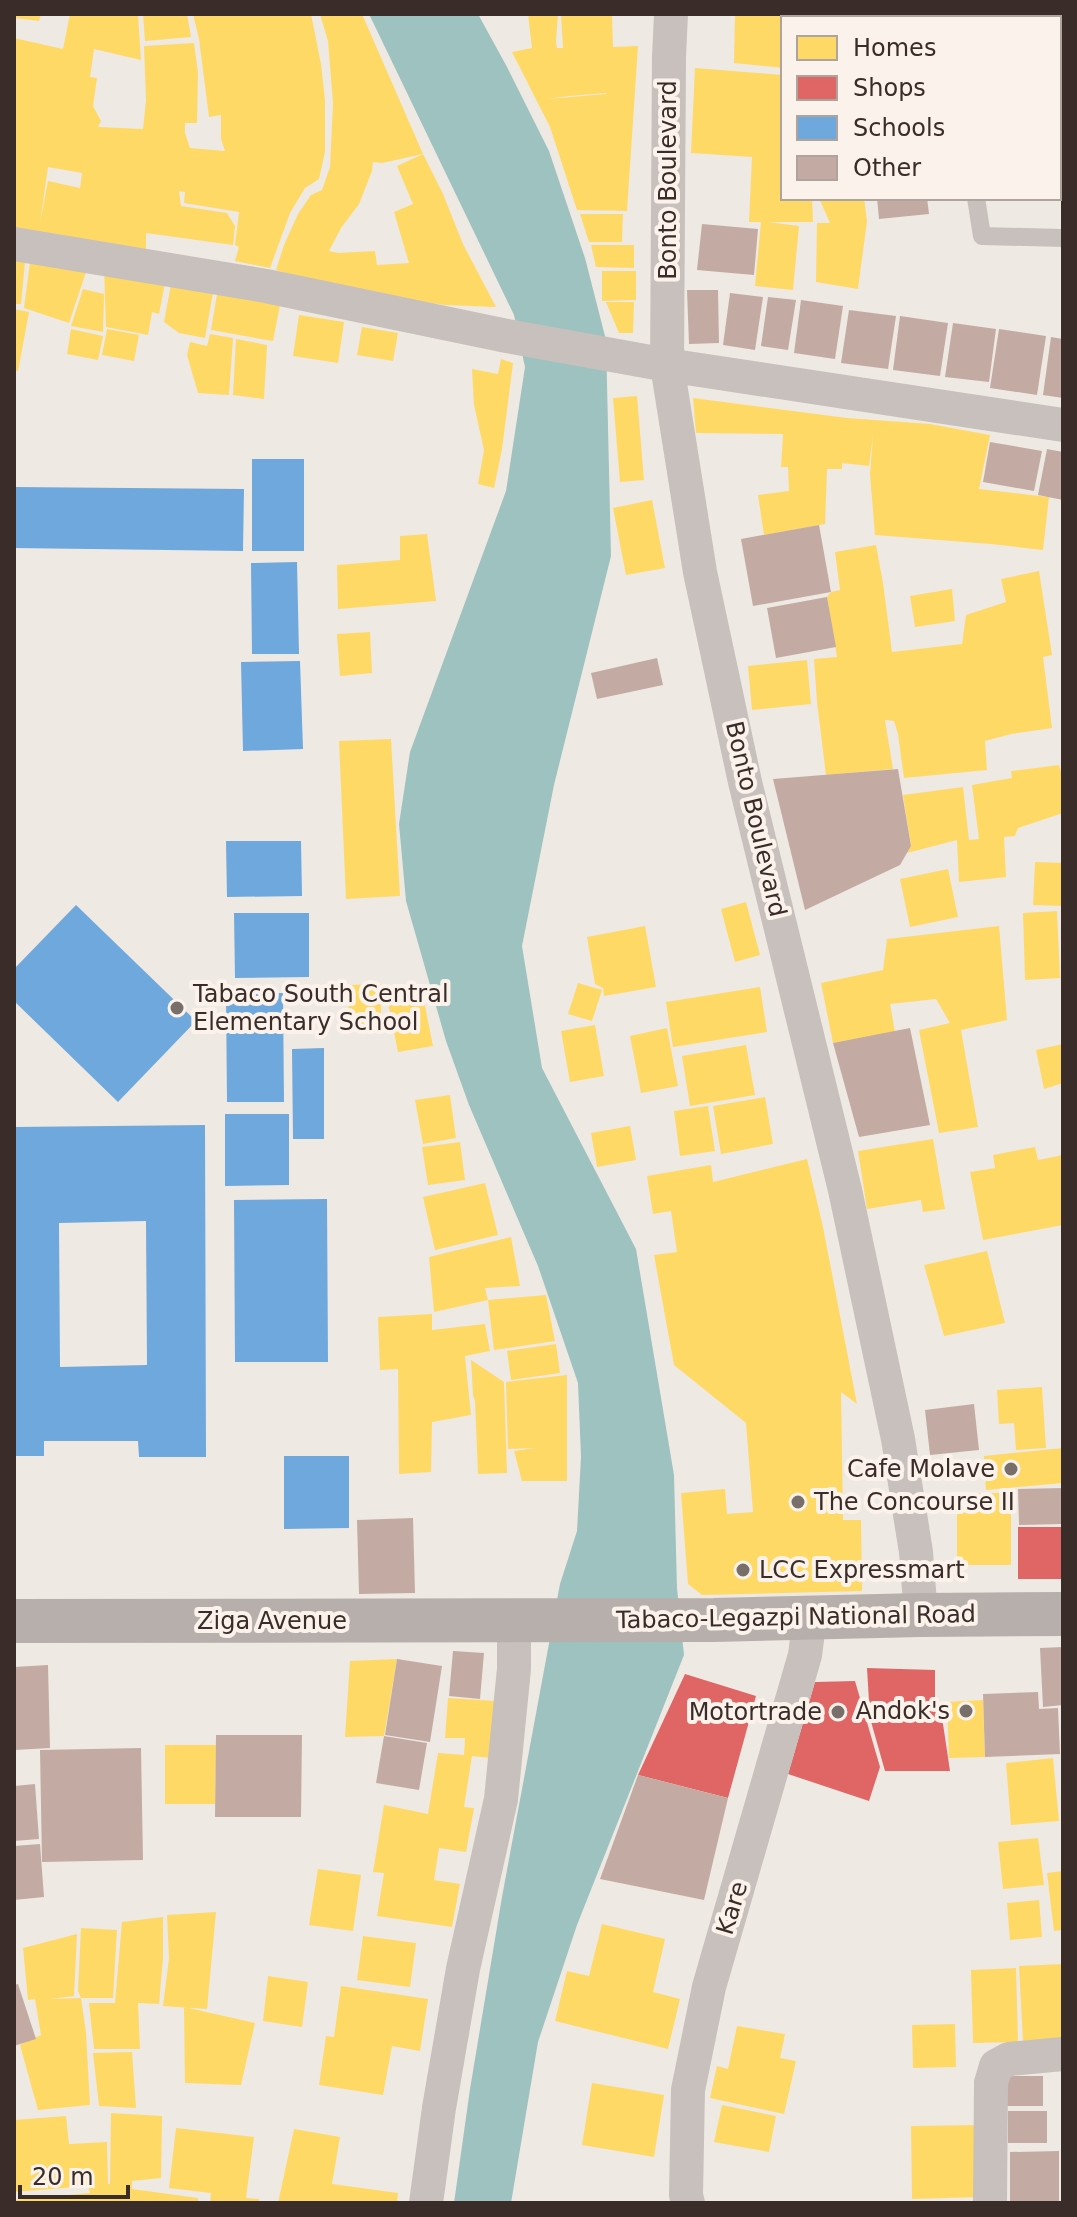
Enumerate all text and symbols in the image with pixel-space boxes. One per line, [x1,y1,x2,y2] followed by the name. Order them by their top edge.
[781,16,1061,200] legend
[853,34,936,62] text: Homes
[853,74,926,102] text: Shops
[654,80,682,280] street label: Bonto Boulevard
[853,114,945,142] text: Schools
[853,154,921,182] text: Other
[720,719,792,919] street label: Bonto Boulevard
[192,980,449,1036] place label: Tabaco South Central Elementary School
[168,999,186,1017] marker: Tabaco South Central Elementary School
[847,1455,995,1483] place label: Cafe Molave
[1002,1460,1020,1478] marker: Cafe Molave
[813,1488,1015,1516] place label: The Concourse II
[789,1493,807,1511] marker: The Concourse II
[759,1556,965,1584] place label: LCC Expressmart
[734,1561,752,1579] marker: LCC Expressmart
[615,1600,976,1634] street label: Tabaco-Legazpi National Road
[197,1607,347,1635] street label: Ziga Avenue
[855,1697,950,1725] place label: Andok's
[689,1698,822,1726] place label: Motortrade
[957,1702,975,1720] marker: Andok's
[829,1703,847,1721] marker: Motortrade
[711,1878,753,1938] street label: Kare
[20,2149,128,2199] scale bar
[32,2163,94,2191] text: 20 m

